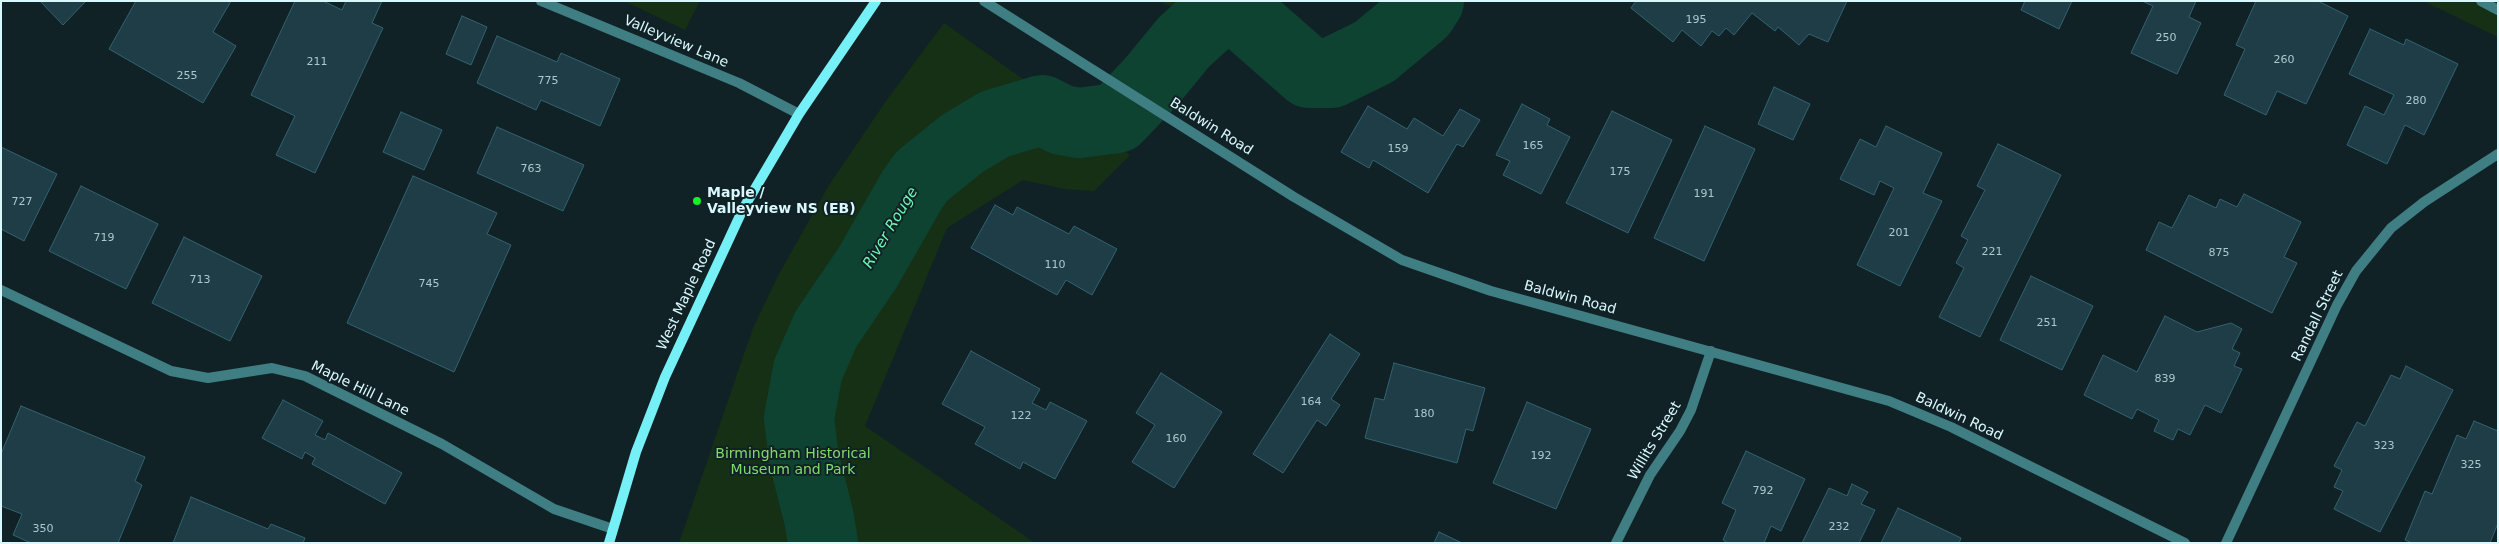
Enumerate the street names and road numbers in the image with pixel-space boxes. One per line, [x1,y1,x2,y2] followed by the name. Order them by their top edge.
[621,12,731,72] street label: Valleyview Lane
[1166,95,1256,159] street label: Baldwin Road
[654,237,720,353] street label: West Maple Road
[2289,268,2347,364] street label: Randall Street
[1522,278,1618,318] street label: Baldwin Road
[308,358,412,420] street label: Maple Hill Lane
[1913,389,2005,445] street label: Baldwin Road
[1625,399,1685,483] street label: Willits Street

